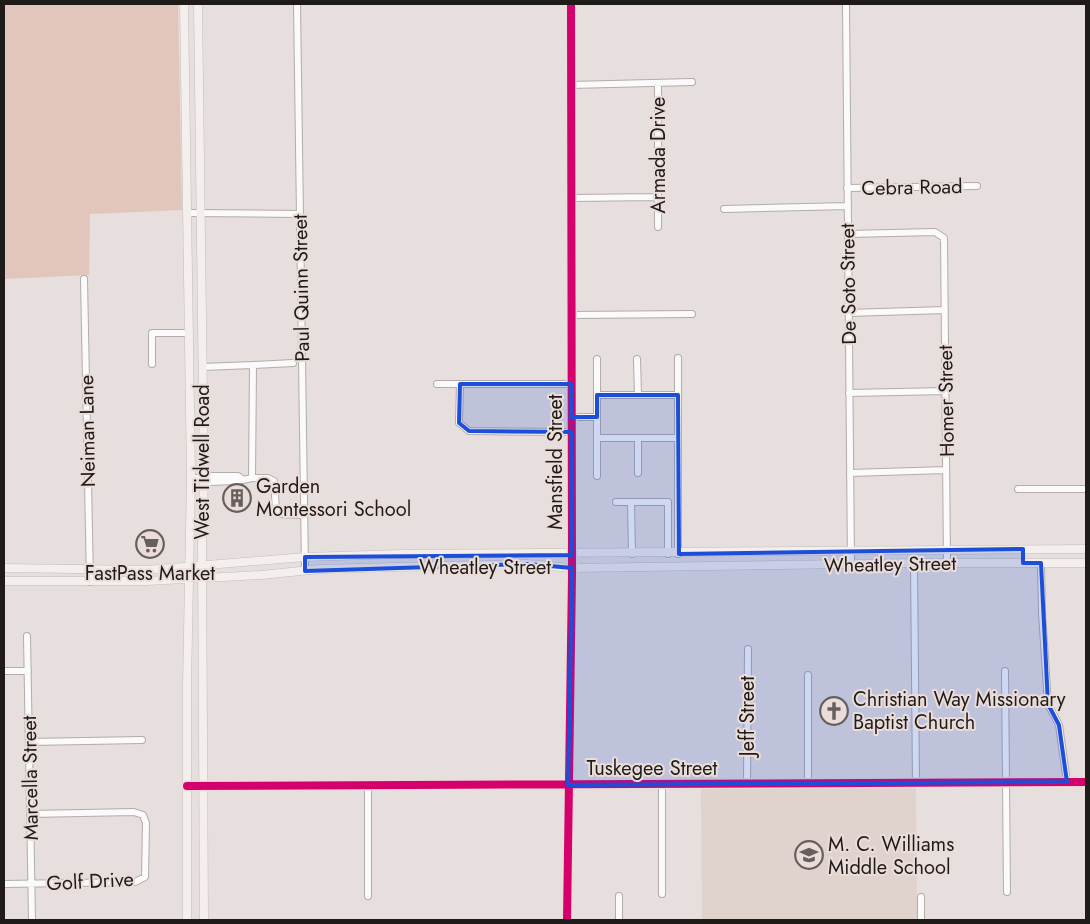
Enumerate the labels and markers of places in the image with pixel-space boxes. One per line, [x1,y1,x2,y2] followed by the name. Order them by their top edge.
[256,472,411,524] place label: Garden Montessori School
[222,483,252,513] building icon: Garden Montessori School
[135,529,165,559] supermarket icon: FastPass Market
[85,559,215,588] place label: FastPass Market
[853,685,1066,737] place label: Christian Way Missionary Baptist Church
[819,696,849,726] church icon: Christian Way Missionary Baptist Church
[828,830,954,882] place label: M. C. Williams Middle School
[794,840,824,870] school or university icon: M. C. Williams Middle School

